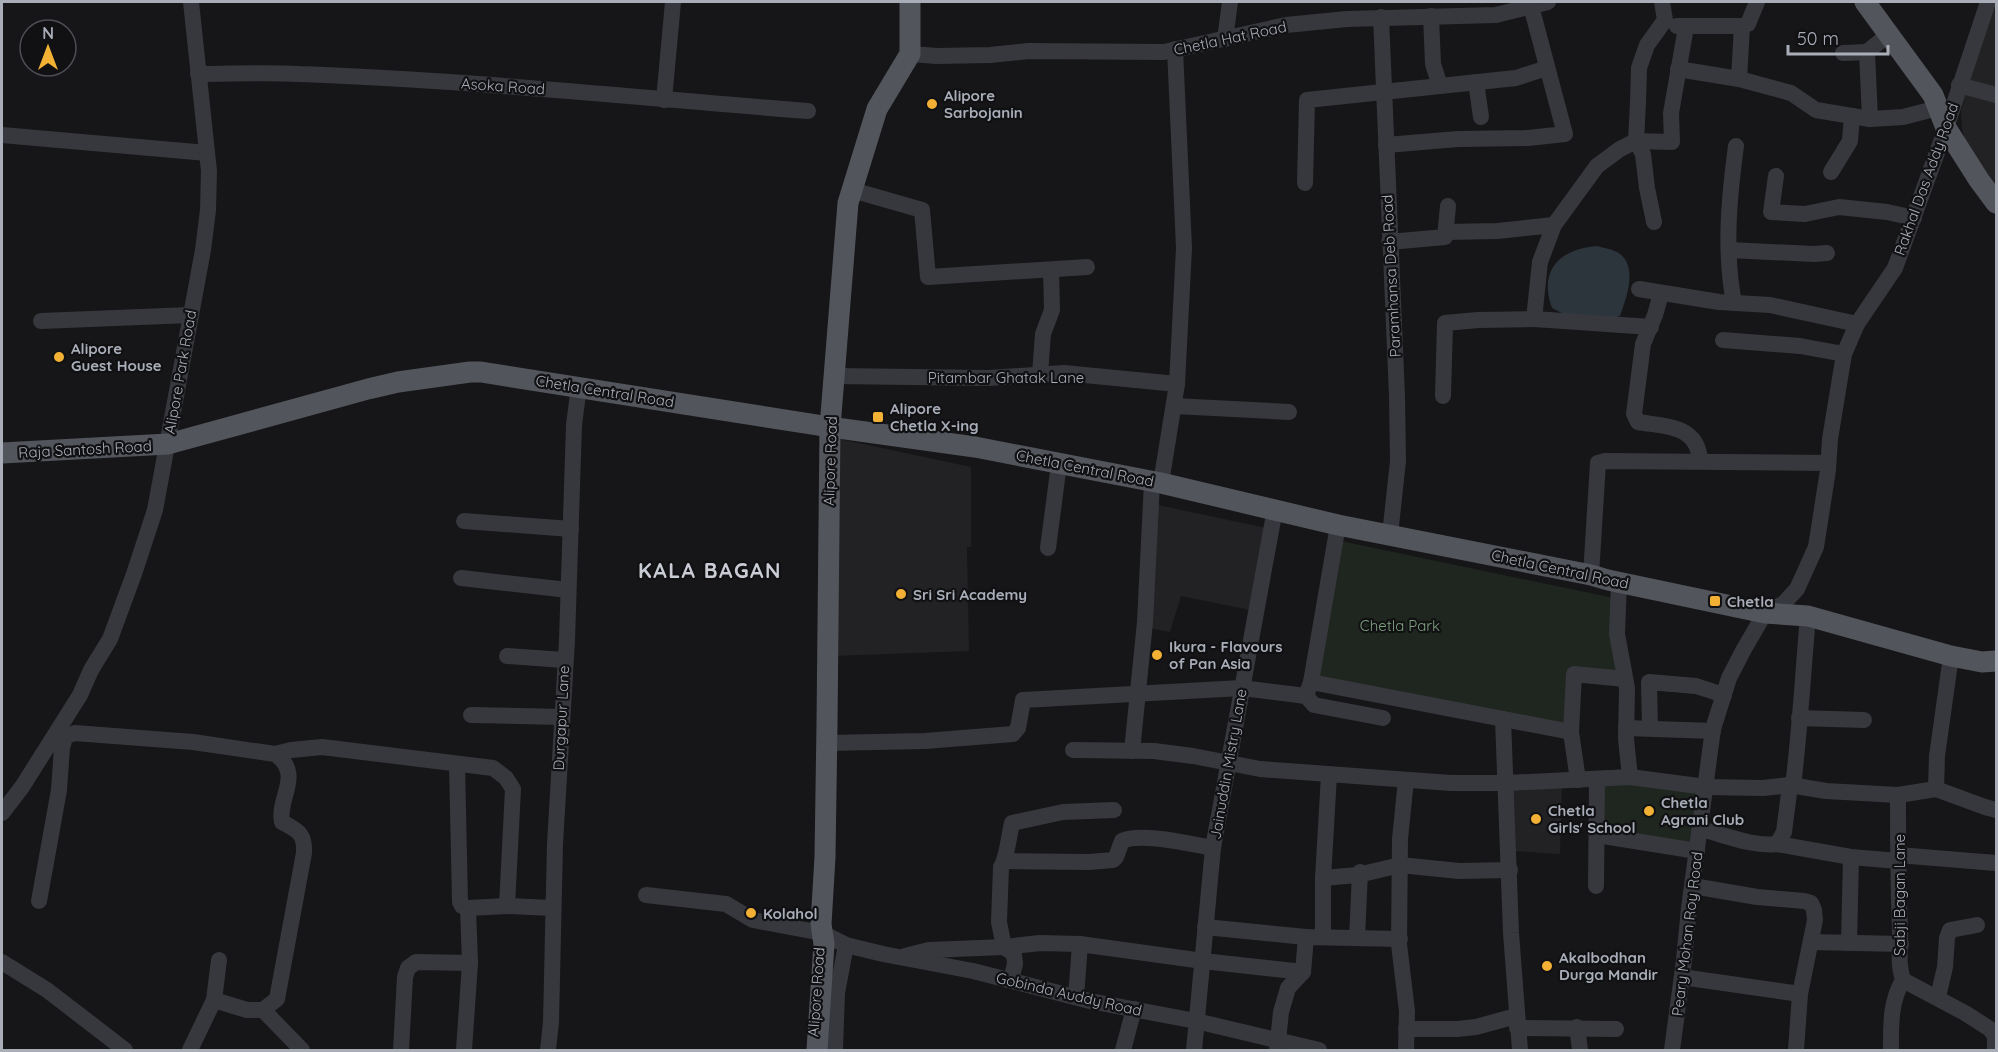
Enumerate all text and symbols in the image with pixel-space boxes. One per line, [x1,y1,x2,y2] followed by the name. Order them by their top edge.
[1172,17,1288,59] street label: Chetla Hat Road
[18,18,78,78] north arrow
[1788,18,1888,56] scale bar
[42,23,54,43] text: N
[1797,27,1839,50] text: 50 m
[460,74,546,98] street label: Asoka Road
[944,86,1023,122] place label: Alipore Sarbojanin
[925,97,939,111] marker: Alipore Sarbojanin
[1890,100,1962,258] street label: Rakhal Das Addy Road
[1377,194,1405,358] street label: Paramhansa Deb Road
[160,308,200,436] street label: Alipore Park Road
[71,339,162,375] place label: Alipore Guest House
[52,350,66,364] marker: Alipore Guest House
[928,368,1084,387] street label: Pitambar Ghatak Lane
[534,371,676,411] street label: Chetla Central Road
[890,399,979,435] place label: Alipore Chetla X-ing
[871,410,885,424] marker: Alipore Chetla X-ing
[819,416,841,506] street label: Alipore Road
[18,436,152,462] street label: Raja Santosh Road
[1014,445,1156,491] street label: Chetla Central Road
[1490,545,1630,593] street label: Chetla Central Road
[638,557,782,583] district label: KALA BAGAN
[913,585,1027,604] place label: Sri Sri Academy
[894,587,908,601] marker: Sri Sri Academy
[1727,592,1774,611] place label: Chetla
[1708,594,1722,608] marker: Chetla
[1360,616,1440,635] park label: Chetla Park
[1169,637,1282,673] place label: Ikura - Flavours of Pan Asia
[1150,648,1164,662] marker: Ikura - Flavours of Pan Asia
[549,665,573,771] street label: Durgapur Lane
[1205,687,1251,841] street label: Jainuddin Mistry Lane
[1661,793,1744,829] place label: Chetla Agrani Club
[1548,801,1635,837] place label: Chetla Girls' School
[1642,804,1656,818] marker: Chetla Agrani Club
[1529,812,1543,826] marker: Chetla Girls' School
[1890,834,1909,956] street label: Sabji Bagan Lane
[1667,851,1707,1017] street label: Peary Mohan Roy Road
[763,904,818,923] place label: Kolahol
[744,906,758,920] marker: Kolahol
[803,947,829,1037] street label: Alipore Road
[1559,948,1659,984] place label: Akalbodhan Durga Mandir
[1540,959,1554,973] marker: Akalbodhan Durga Mandir
[994,968,1144,1020] street label: Gobinda Auddy Road

